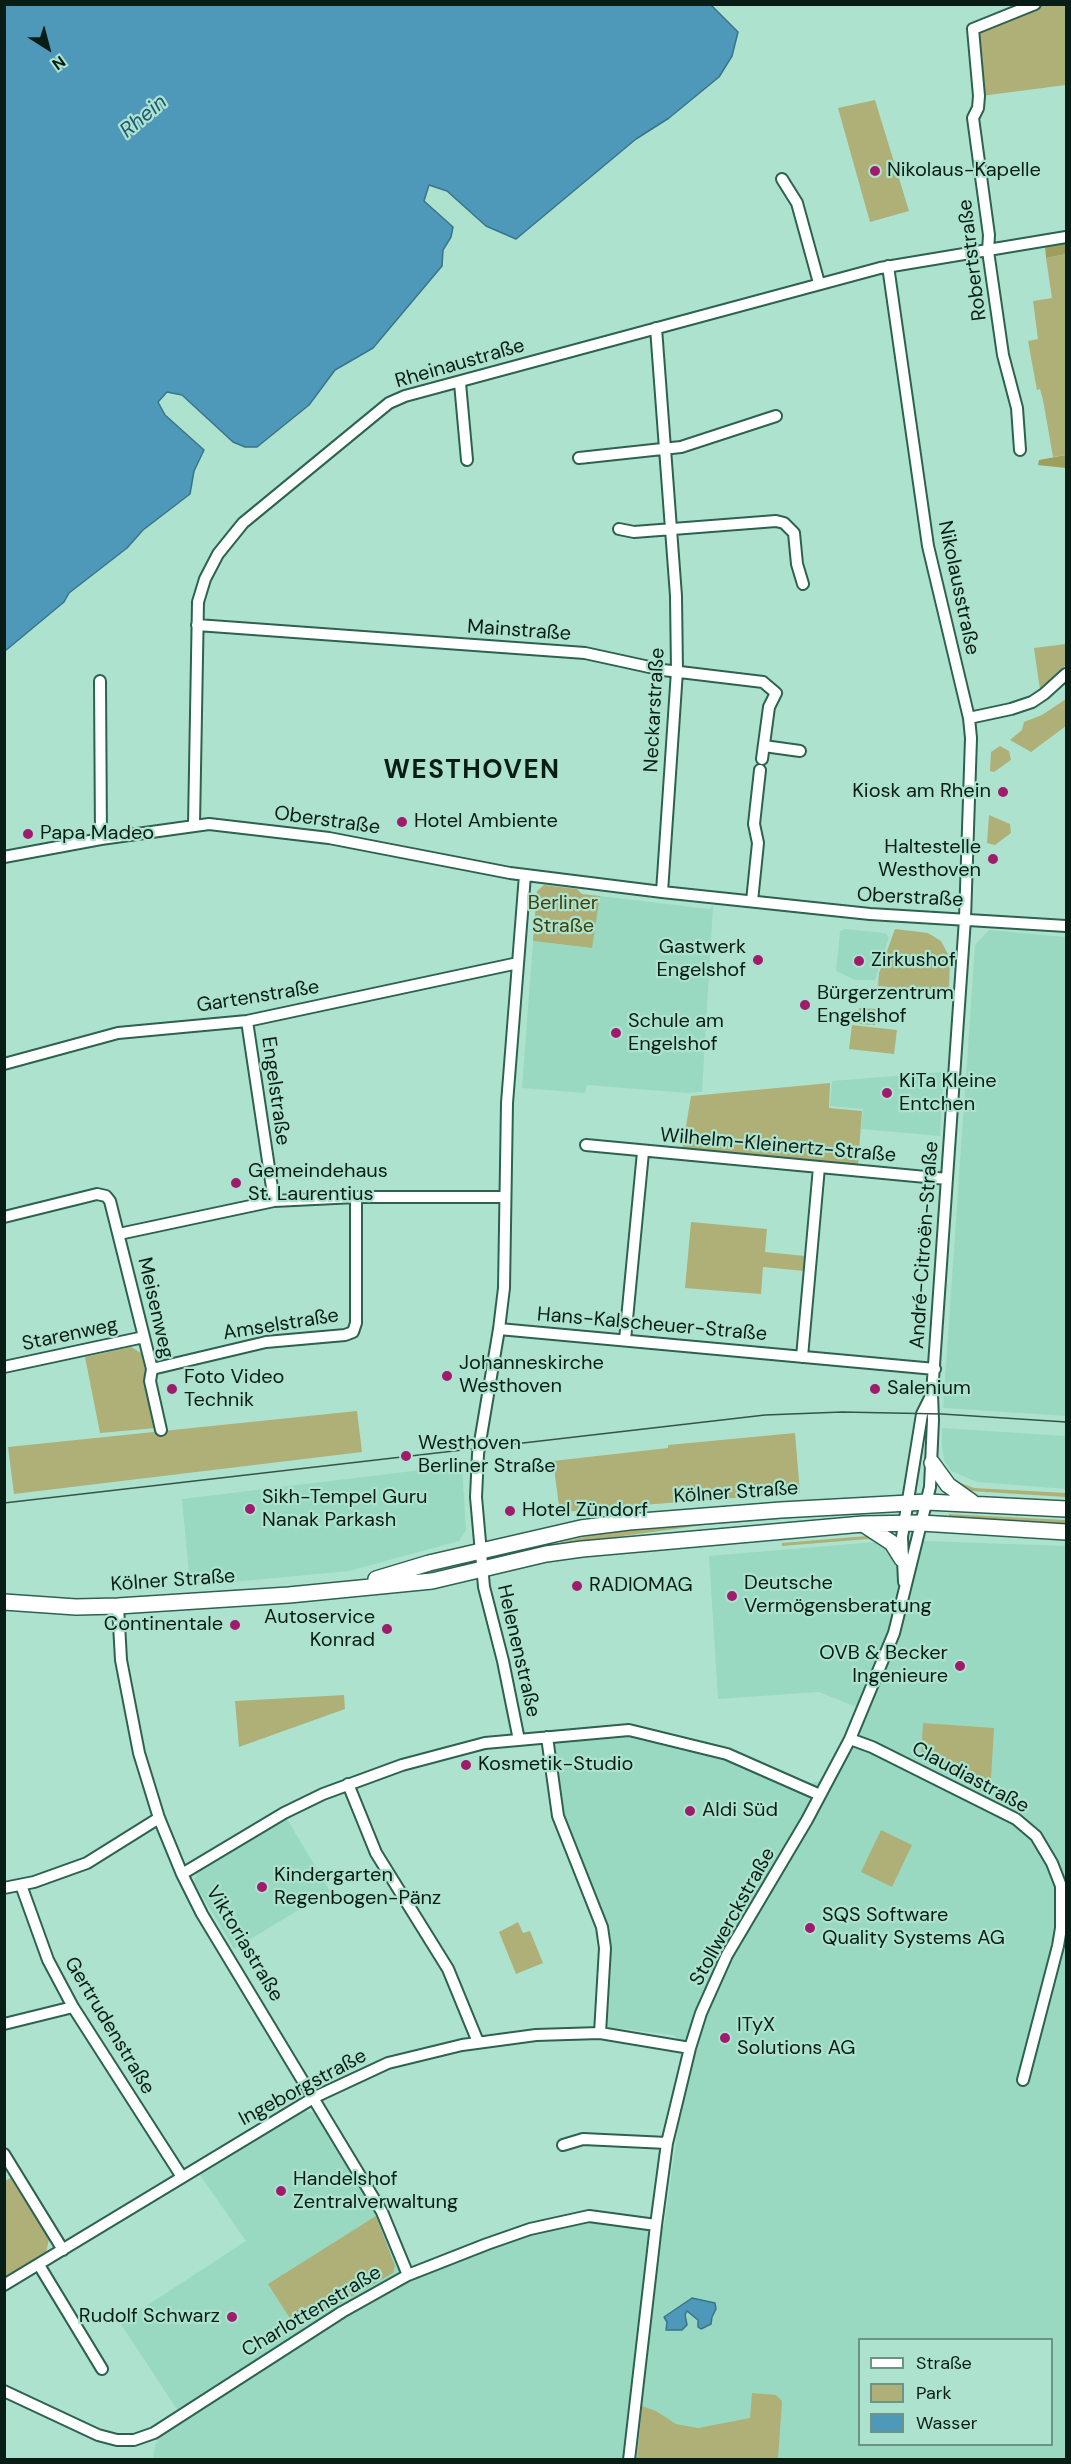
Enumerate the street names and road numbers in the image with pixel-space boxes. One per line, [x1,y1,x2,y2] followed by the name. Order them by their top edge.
[954,198,992,322] street label: Robertstraße
[393,334,527,394] street label: Rheinaustraße
[932,519,984,657] street label: Nikolausstraße
[466,615,572,647] street label: Mainstraße
[640,647,670,773] street label: Neckarstraße
[272,802,382,840] street label: Oberstraße
[856,883,964,913] street label: Oberstraße
[195,975,321,1019] street label: Gartenstraße
[256,1035,294,1147] street label: Engelstraße
[659,1124,897,1168] street label: Wilhelm-Kleinertz-Straße
[906,1140,944,1350] street label: André-Citroën-Straße
[132,1255,178,1361] street label: Meisenweg
[536,1303,768,1347] street label: Hans-Kalscheuer-Straße
[221,1304,341,1346] street label: Amselstraße
[20,1313,120,1357] street label: Starenweg
[673,1477,799,1509] street label: Kölner Straße
[110,1565,236,1597] street label: Kölner Straße
[491,1582,545,1720] street label: Helenenstraße
[907,1737,1033,1819] street label: Claudiastraße
[685,1844,781,1990] street label: Stollwerckstraße
[200,1882,288,2006] street label: Viktoriastraße
[59,1953,159,2099] street label: Gertrudenstraße
[235,2044,371,2132] street label: Ingeborgstraße
[238,2261,386,2363] street label: Charlottenstraße

